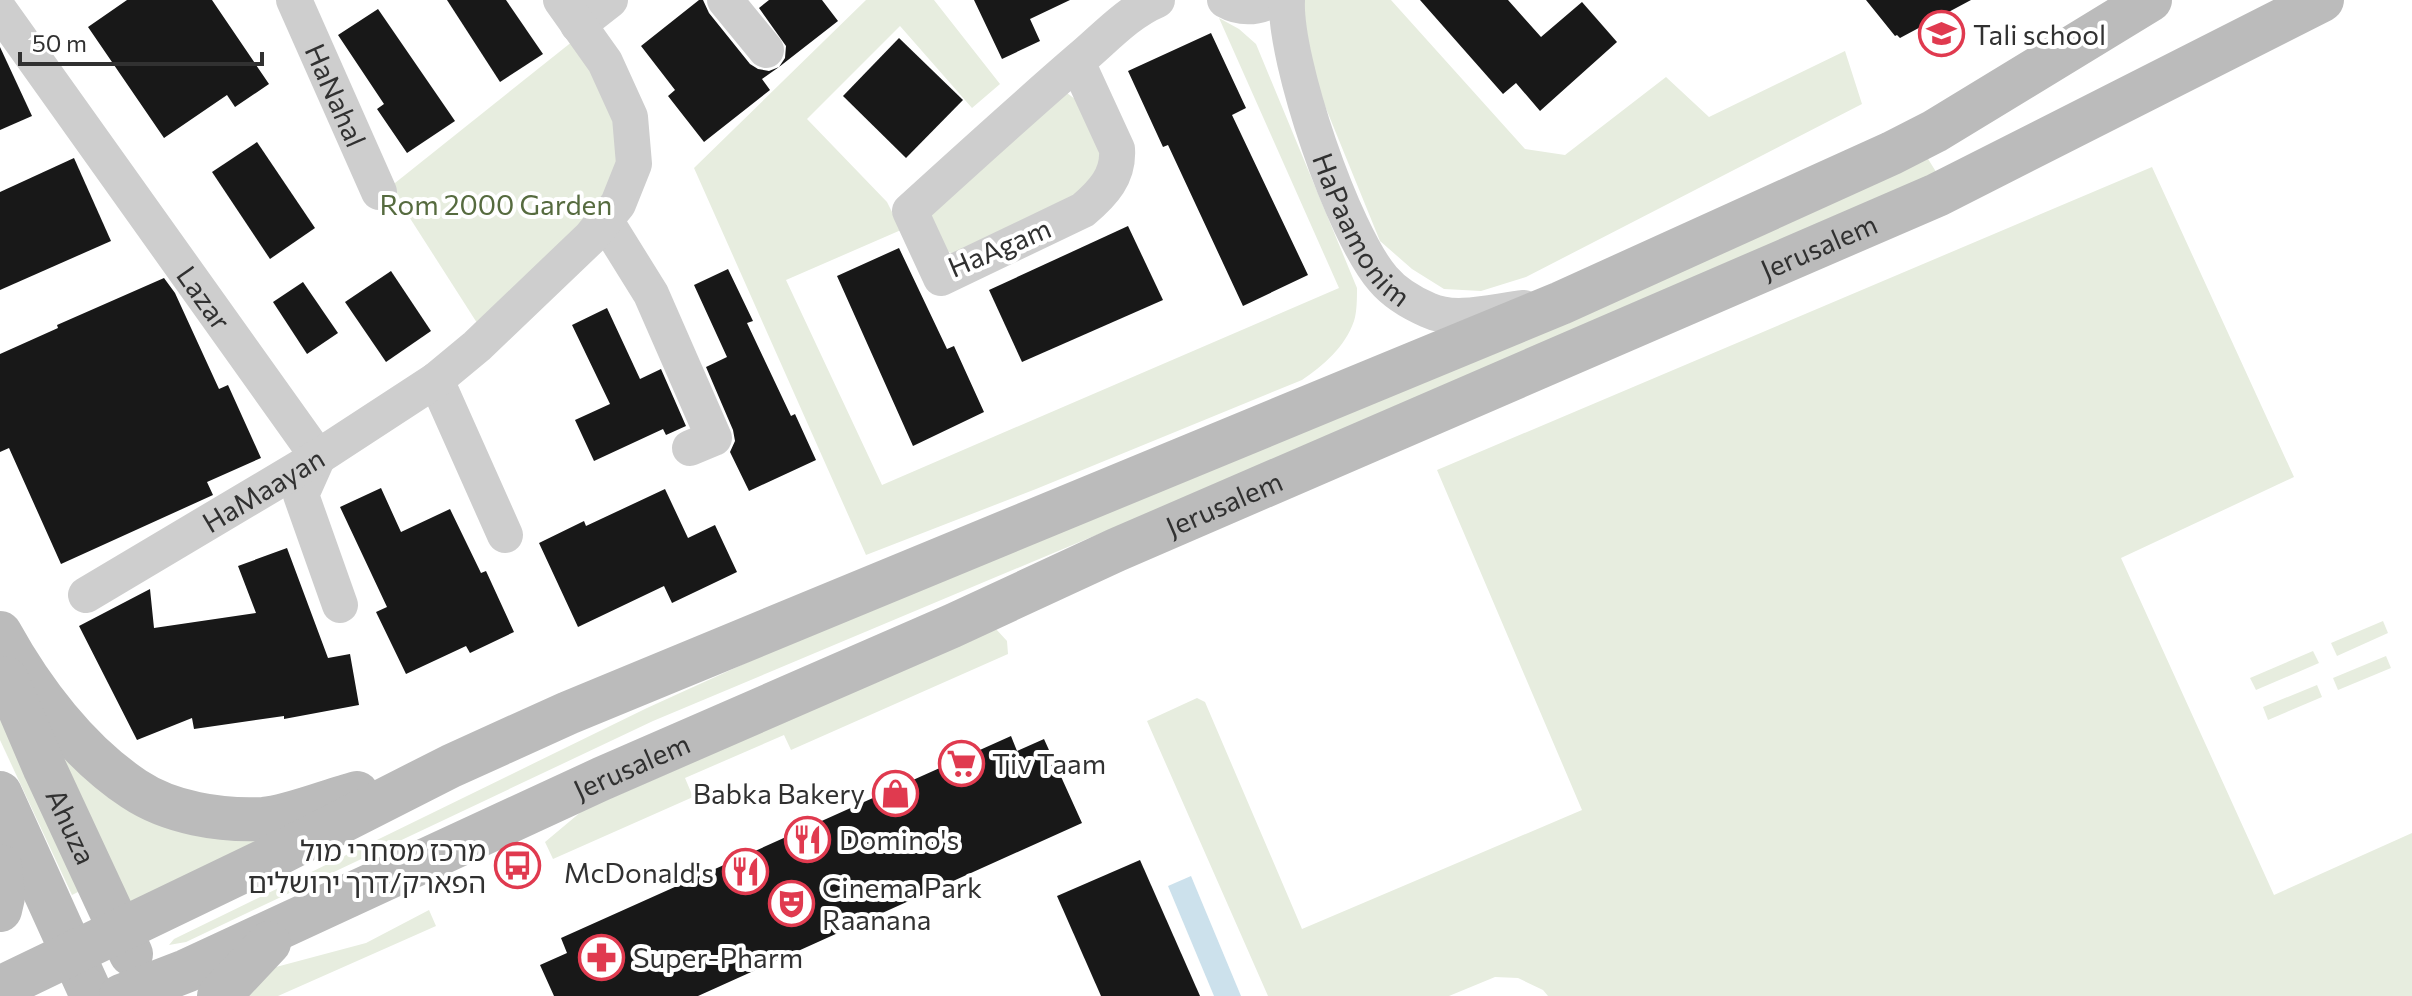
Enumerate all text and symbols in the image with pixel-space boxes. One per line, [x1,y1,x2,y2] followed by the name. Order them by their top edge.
[1918,10,1966,58] school or university icon: Tali school
[20,16,262,66] scale bar
[1973,17,2106,51] place label: Tali school
[32,28,87,57] text: 50 m
[298,38,374,152] street label: HaNahal
[1306,148,1417,313] street label: HaPaamonim
[380,187,612,221] park label: Rom 2000 Garden
[1755,206,1882,286] street label: Jerusalem
[942,210,1056,284] street label: HaAgam
[170,259,239,336] street label: Lazar
[196,440,330,539] street label: HaMaayan
[1160,463,1287,544] street label: Jerusalem
[568,726,695,806] street label: Jerusalem
[937,739,985,787] supermarket icon: Tiv Taam
[992,746,1106,780] place label: Tiv Taam
[872,769,920,817] shop icon: Babka Bakery
[693,776,865,810] place label: Babka Bakery
[39,783,104,869] street label: Ahuza
[784,815,832,863] restaurant icon: Domino's
[839,822,959,856] place label: Domino's
[248,833,486,899] place label: מרכז מסחרי מול הפארק/דרך ירושלים
[493,842,541,890] bus stop icon: מרכז מסחרי מול הפארק/דרך ירושלים
[721,848,769,896] restaurant icon: McDonald's
[564,855,714,889] place label: McDonald's
[822,870,982,936] place label: Cinema Park Raanana
[767,879,815,927] theatre icon: Cinema Park Raanana
[578,933,626,981] pharmacy icon: Super-Pharm
[633,940,803,974] place label: Super-Pharm

